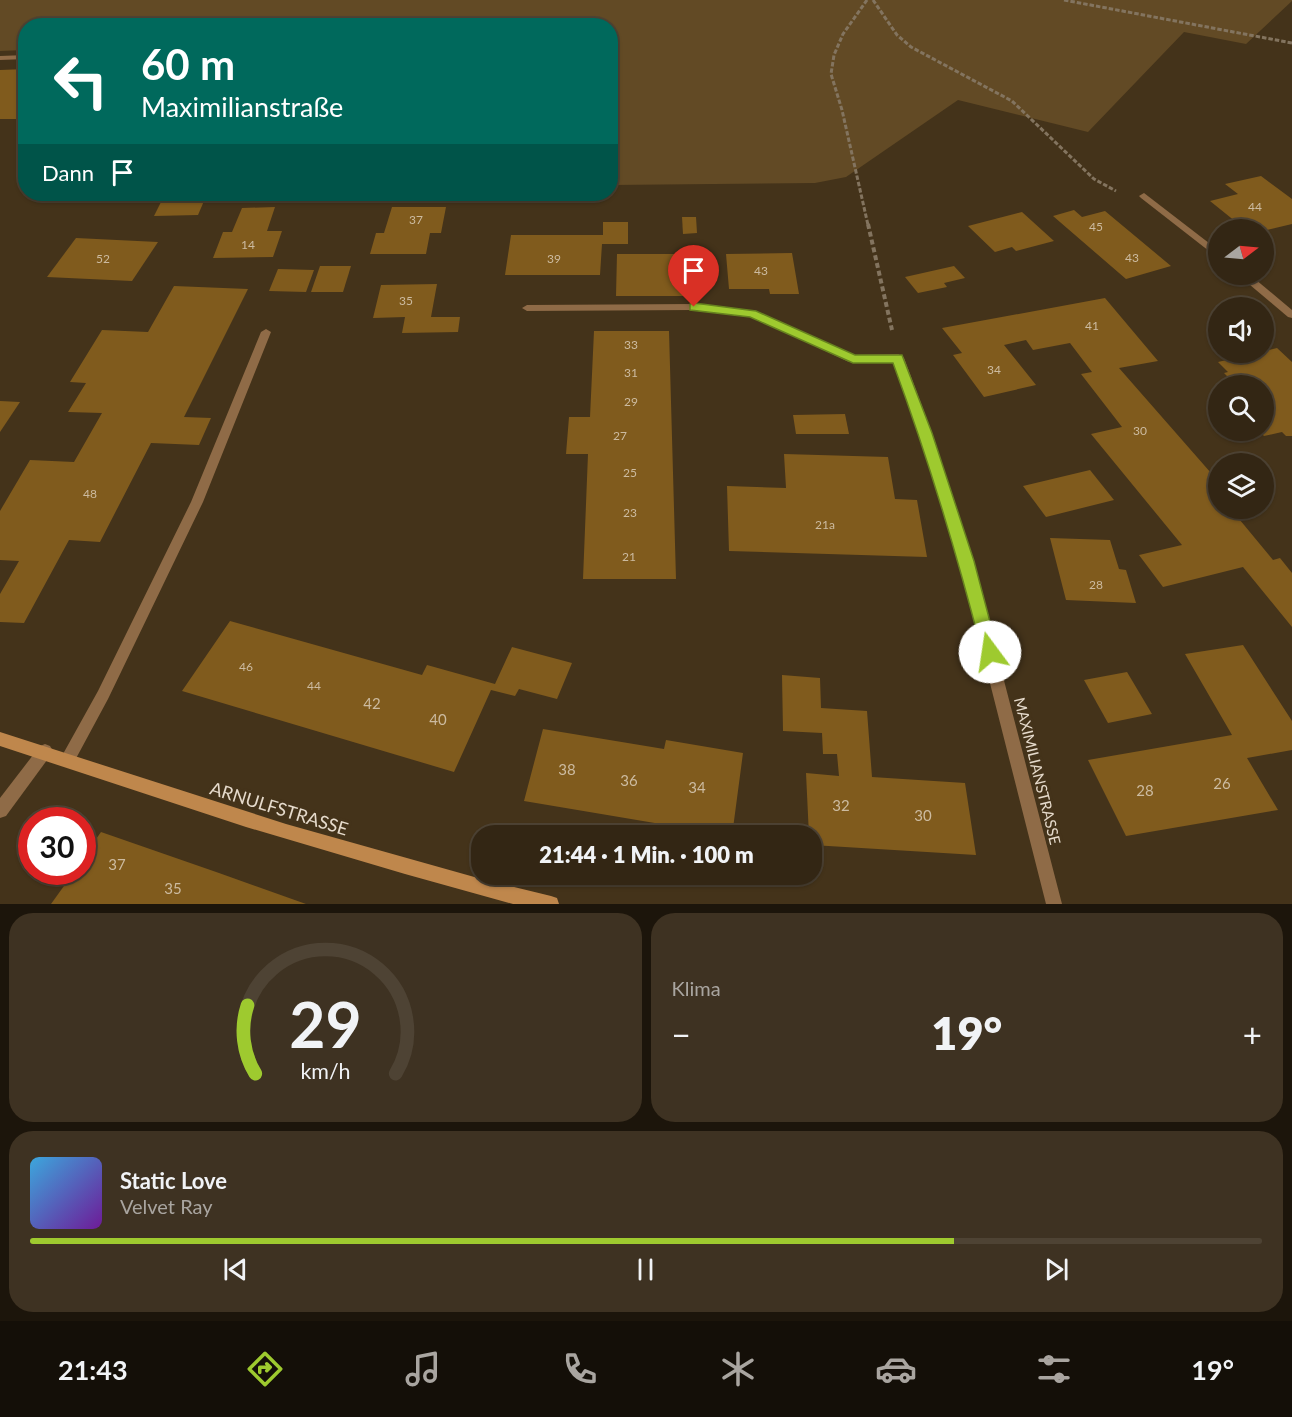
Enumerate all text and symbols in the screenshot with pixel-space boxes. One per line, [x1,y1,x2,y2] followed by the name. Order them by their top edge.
[141,39,235,89] text: 60 m
[42,42,120,120] icon: left
[141,90,343,123] text: Maximilianstraße
[106,156,139,189] icon: arrive
[42,159,94,186] text: Dann
[1248,199,1262,214] house number: 44
[409,212,423,227] house number: 37
[1089,219,1103,234] house number: 45
[1208,219,1274,285] north arrow
[1208,219,1274,519] map controls
[241,237,255,252] house number: 14
[668,245,719,307] pin
[1125,250,1139,265] house number: 43
[96,251,110,266] house number: 52
[547,251,561,266] house number: 39
[677,254,710,287] icon: arrive
[754,263,768,278] house number: 43
[399,293,413,308] house number: 35
[1208,297,1274,363] button: sound
[1085,318,1099,333] house number: 41
[624,337,638,352] house number: 33
[987,362,1001,377] house number: 34
[624,365,638,380] house number: 31
[1208,375,1274,441] button: search
[624,394,638,409] house number: 29
[1133,423,1147,438] house number: 30
[613,428,627,443] house number: 27
[1208,453,1274,519] button: layers
[623,465,637,480] house number: 25
[83,486,97,501] house number: 48
[623,505,637,520] house number: 23
[815,517,835,532] house number: 21a
[622,549,636,564] house number: 21
[1089,577,1103,592] house number: 28
[958,620,1022,684] position arrow
[239,659,253,674] house number: 46
[307,678,321,693] house number: 44
[363,694,381,712] house number: 42
[1011,695,1065,846] street label: MAXIMILIANSTRASSE
[429,710,447,728] house number: 40
[558,760,576,778] house number: 38
[620,771,638,789] house number: 36
[1213,774,1231,792] house number: 26
[208,777,351,840] street label: ARNULFSTRASSE
[688,778,706,796] house number: 34
[1136,781,1154,799] house number: 28
[832,796,850,814] house number: 32
[914,806,932,824] house number: 30
[18,807,96,885] speed limit sign: 30
[539,841,754,868] text: 21:44 · 1 Min. · 100 m
[108,855,126,873] house number: 37
[164,879,182,897] house number: 35
[672,976,721,1000] text: Klima
[289,986,361,1061] text: 29
[931,1006,1002,1060] text: 19°
[672,1014,691,1054] text: −
[1243,1014,1262,1054] text: +
[300,1059,350,1085] text: km/h
[120,1167,227,1194] text: Static Love
[120,1194,213,1218] text: Velvet Ray
[219,1253,252,1286] icon: previous
[629,1253,662,1286] icon: pause
[1040,1253,1073,1286] icon: next
[244,1348,286,1390] icon: directions
[402,1348,444,1390] icon: music
[559,1348,601,1390] icon: phone
[717,1348,759,1390] icon: climate
[875,1348,917,1390] icon: car
[1033,1348,1075,1390] icon: filters
[58,1353,128,1386] text: 21:43
[1191,1353,1234,1386] text: 19°

